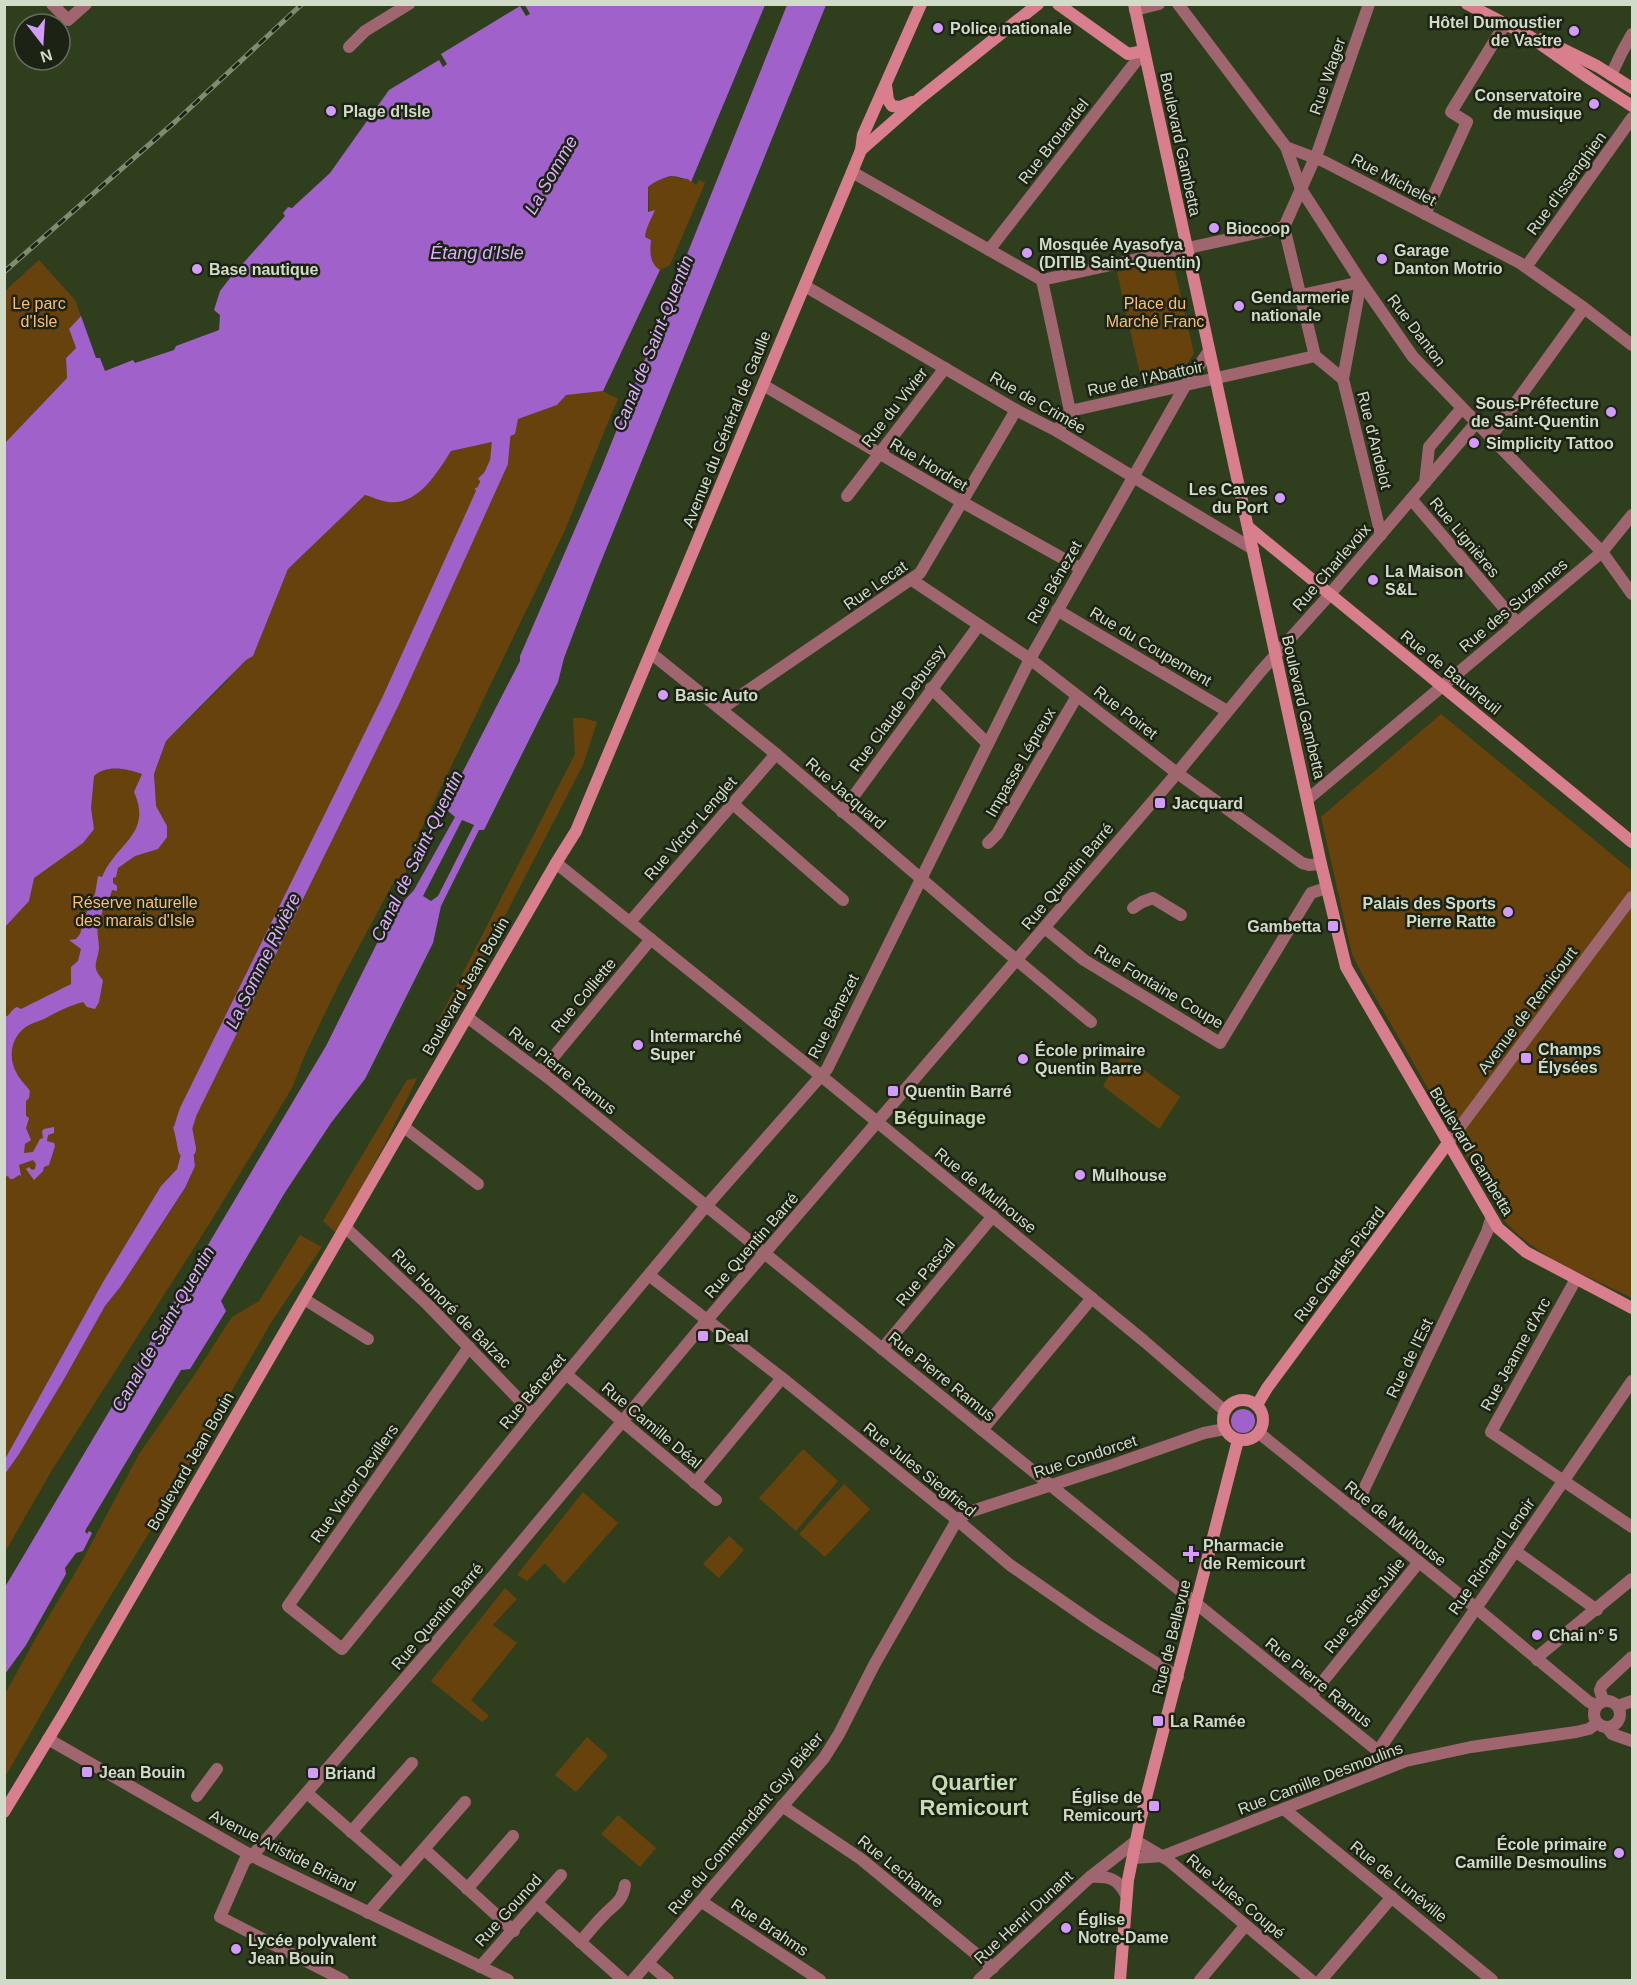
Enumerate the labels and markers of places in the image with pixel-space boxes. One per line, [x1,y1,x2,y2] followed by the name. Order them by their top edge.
[1429,14,1562,49] place label: Hôtel Dumoustier de Vastre
[950,20,1072,37] place label: Police nationale
[931,21,945,35] marker: Police nationale
[1567,24,1581,38] marker: Hôtel Dumoustier de Vastre
[1474,87,1582,122] place label: Conservatoire de musique
[1587,97,1601,111] marker: Conservatoire de musique
[343,103,431,120] place label: Plage d'Isle
[324,104,338,118] marker: Plage d'Isle
[1226,220,1290,237] place label: Biocoop
[1207,221,1221,235] marker: Biocoop
[1039,236,1201,271] place label: Mosquée Ayasofya (DITIB Saint-Quentin)
[1394,242,1503,277] place label: Garage Danton Motrio
[1020,246,1034,260] marker: Mosquée Ayasofya (DITIB Saint-Quentin)
[1375,252,1389,266] marker: Garage Danton Motrio
[209,261,318,278] place label: Base nautique
[190,262,204,276] marker: Base nautique
[1251,289,1350,324] place label: Gendarmerie nationale
[1232,299,1246,313] marker: Gendarmerie nationale
[1471,395,1599,430] place label: Sous-Préfecture de Saint-Quentin
[1604,405,1618,419] marker: Sous-Préfecture de Saint-Quentin
[1486,435,1614,452] place label: Simplicity Tattoo
[1467,436,1481,450] marker: Simplicity Tattoo
[1189,481,1269,516] place label: Les Caves du Port
[1273,491,1287,505] marker: Les Caves du Port
[1385,563,1463,598] place label: La Maison S&L
[1366,573,1380,587] marker: La Maison S&L
[675,687,758,704] place label: Basic Auto
[656,688,670,702] marker: Basic Auto
[1172,795,1243,812] place label: Jacquard
[1153,796,1167,810] marker: Jacquard
[1363,895,1496,930] place label: Palais des Sports Pierre Ratte
[1501,905,1515,919] marker: Palais des Sports Pierre Ratte
[1247,918,1321,935] place label: Gambetta
[1326,919,1340,933] marker: Gambetta
[650,1028,742,1063] place label: Intermarché Super
[631,1038,645,1052] marker: Intermarché Super
[1035,1041,1145,1077] place label: École primaire Quentin Barre
[1538,1041,1601,1076] place label: Champs Élysées
[1519,1051,1533,1065] marker: Champs Élysées
[1016,1052,1030,1066] marker: École primaire Quentin Barre
[905,1083,1012,1100] place label: Quentin Barré
[886,1084,900,1098] marker: Quentin Barré
[1092,1167,1167,1184] place label: Mulhouse
[1073,1168,1087,1182] marker: Mulhouse
[715,1328,749,1345] place label: Deal
[696,1329,710,1343] marker: Deal
[1203,1537,1306,1572] place label: Pharmacie de Remicourt
[1184,1547,1198,1561] marker: Pharmacie de Remicourt
[1549,1627,1618,1644] place label: Chai n° 5
[1530,1628,1544,1642] marker: Chai n° 5
[1170,1713,1246,1730] place label: La Ramée
[1151,1714,1165,1728] marker: La Ramée
[99,1764,185,1781] place label: Jean Bouin
[80,1765,94,1779] marker: Jean Bouin
[325,1765,376,1782] place label: Briand
[306,1766,320,1780] marker: Briand
[1063,1788,1143,1824] place label: Église de Remicourt
[1147,1799,1161,1813] marker: Église de Remicourt
[1455,1835,1607,1871] place label: École primaire Camille Desmoulins
[1612,1846,1626,1860] marker: École primaire Camille Desmoulins
[1078,1910,1169,1946] place label: Église Notre-Dame
[1059,1921,1073,1935] marker: Église Notre-Dame
[248,1932,377,1967] place label: Lycée polyvalent Jean Bouin
[229,1942,243,1956] marker: Lycée polyvalent Jean Bouin

